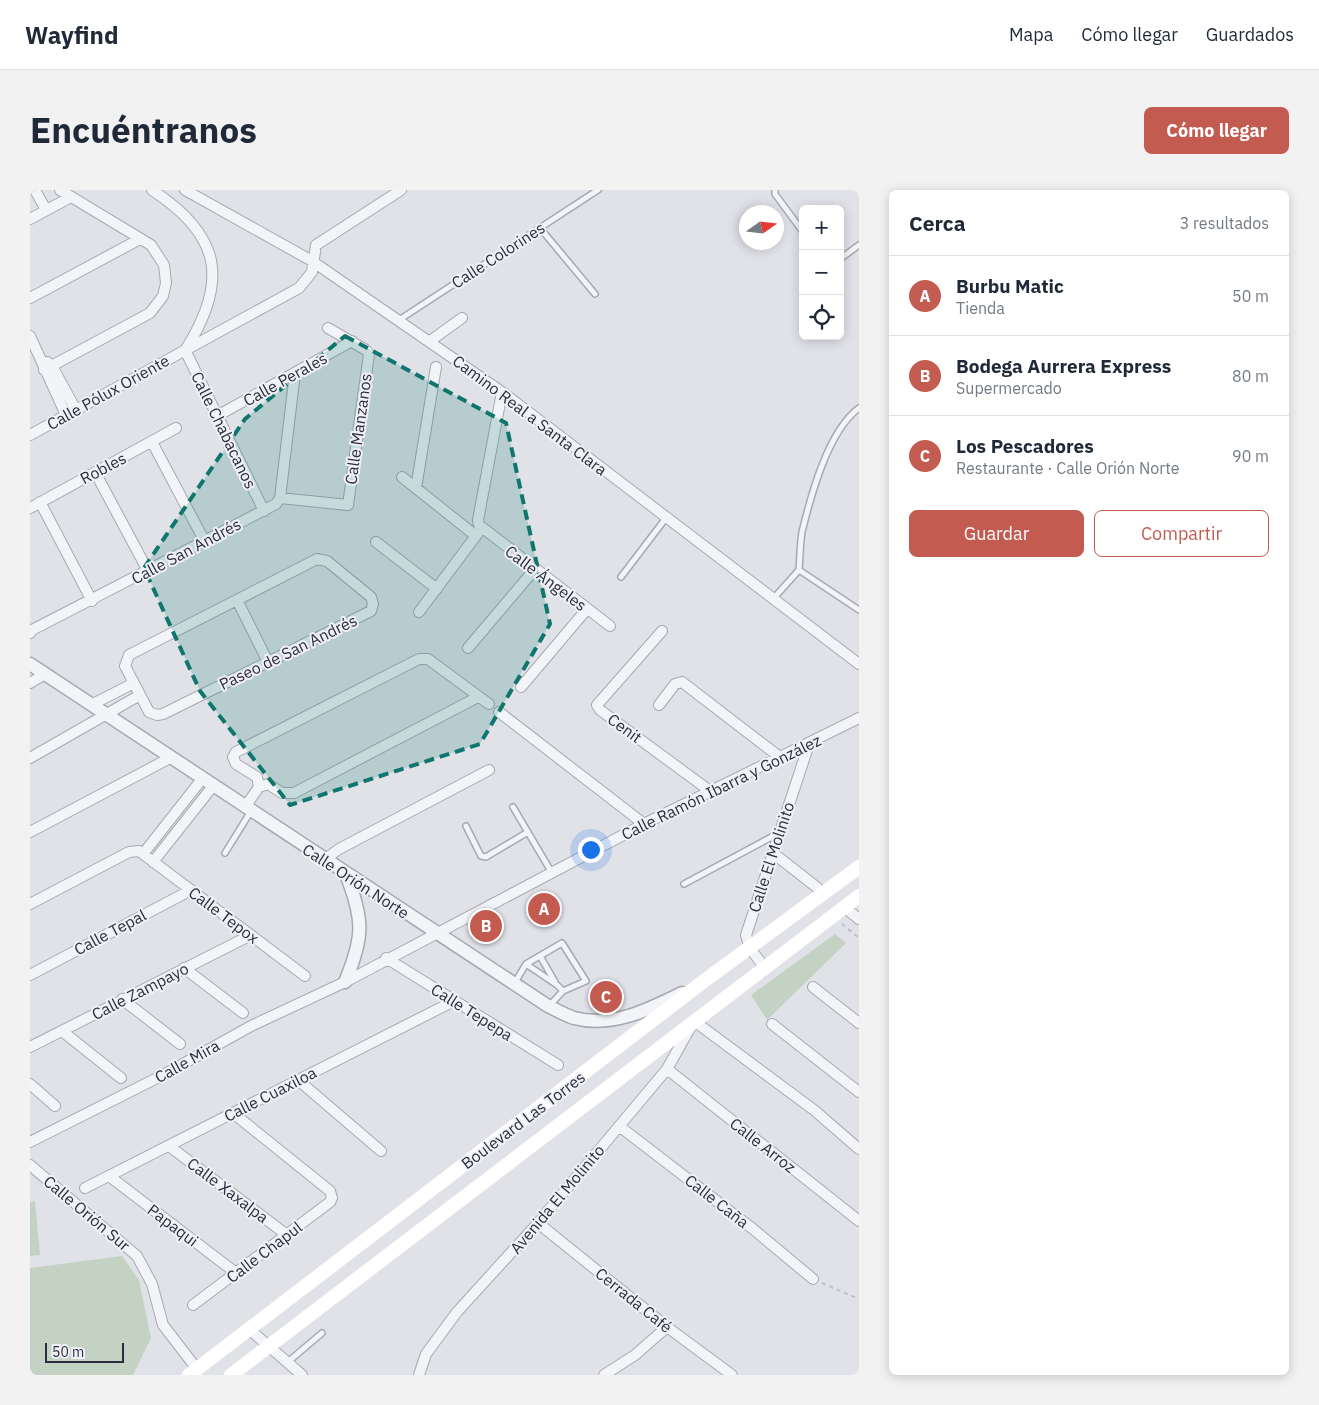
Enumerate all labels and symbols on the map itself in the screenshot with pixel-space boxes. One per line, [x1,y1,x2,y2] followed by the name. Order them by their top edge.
[739,205,784,250] north arrow
[448,217,548,293] street label: Calle Colorines
[239,348,331,410] street label: Calle Perales
[43,350,173,434] street label: Calle Pólux Oriente
[449,350,611,480] street label: Camino Real a Santa Clara
[187,368,261,492] street label: Calle Chabacanos
[340,372,376,486] street label: Calle Manzanos
[77,448,129,488] street label: Robles
[128,514,244,588] street label: Calle San Andrés
[501,540,591,615] street label: Calle Ángeles
[216,610,360,694] street label: Paseo de San Andrés
[604,709,646,747] street label: Cenit
[618,730,824,844] street label: Calle Ramón Ibarra y González
[744,799,798,915] street label: Calle El Molinito
[578,837,604,863] your location
[299,839,413,923] street label: Calle Orión Norte
[185,882,263,948] street label: Calle Tepox
[528,890,560,928] pin: A
[71,905,149,959] street label: Calle Tepal
[470,907,502,945] pin: B
[88,958,192,1024] street label: Calle Zampayo
[590,978,622,1016] pin: C
[427,979,517,1045] street label: Calle Tepepa
[151,1035,223,1087] street label: Calle Mira
[220,1062,320,1126] street label: Calle Cuaxiloa
[457,1067,589,1173] street label: Boulevard Las Torres
[726,1113,800,1177] street label: Calle Arroz
[505,1140,609,1258] street label: Avenida El Molinito
[183,1153,273,1227] street label: Calle Xaxalpa
[681,1170,753,1232] street label: Calle Caña
[40,1171,134,1255] street label: Calle Orión Sur
[144,1199,202,1251] street label: Papaqui
[222,1217,306,1287] street label: Calle Chapul
[592,1263,677,1337] street label: Cerrada Café
[45,1340,124,1363] scale bar

